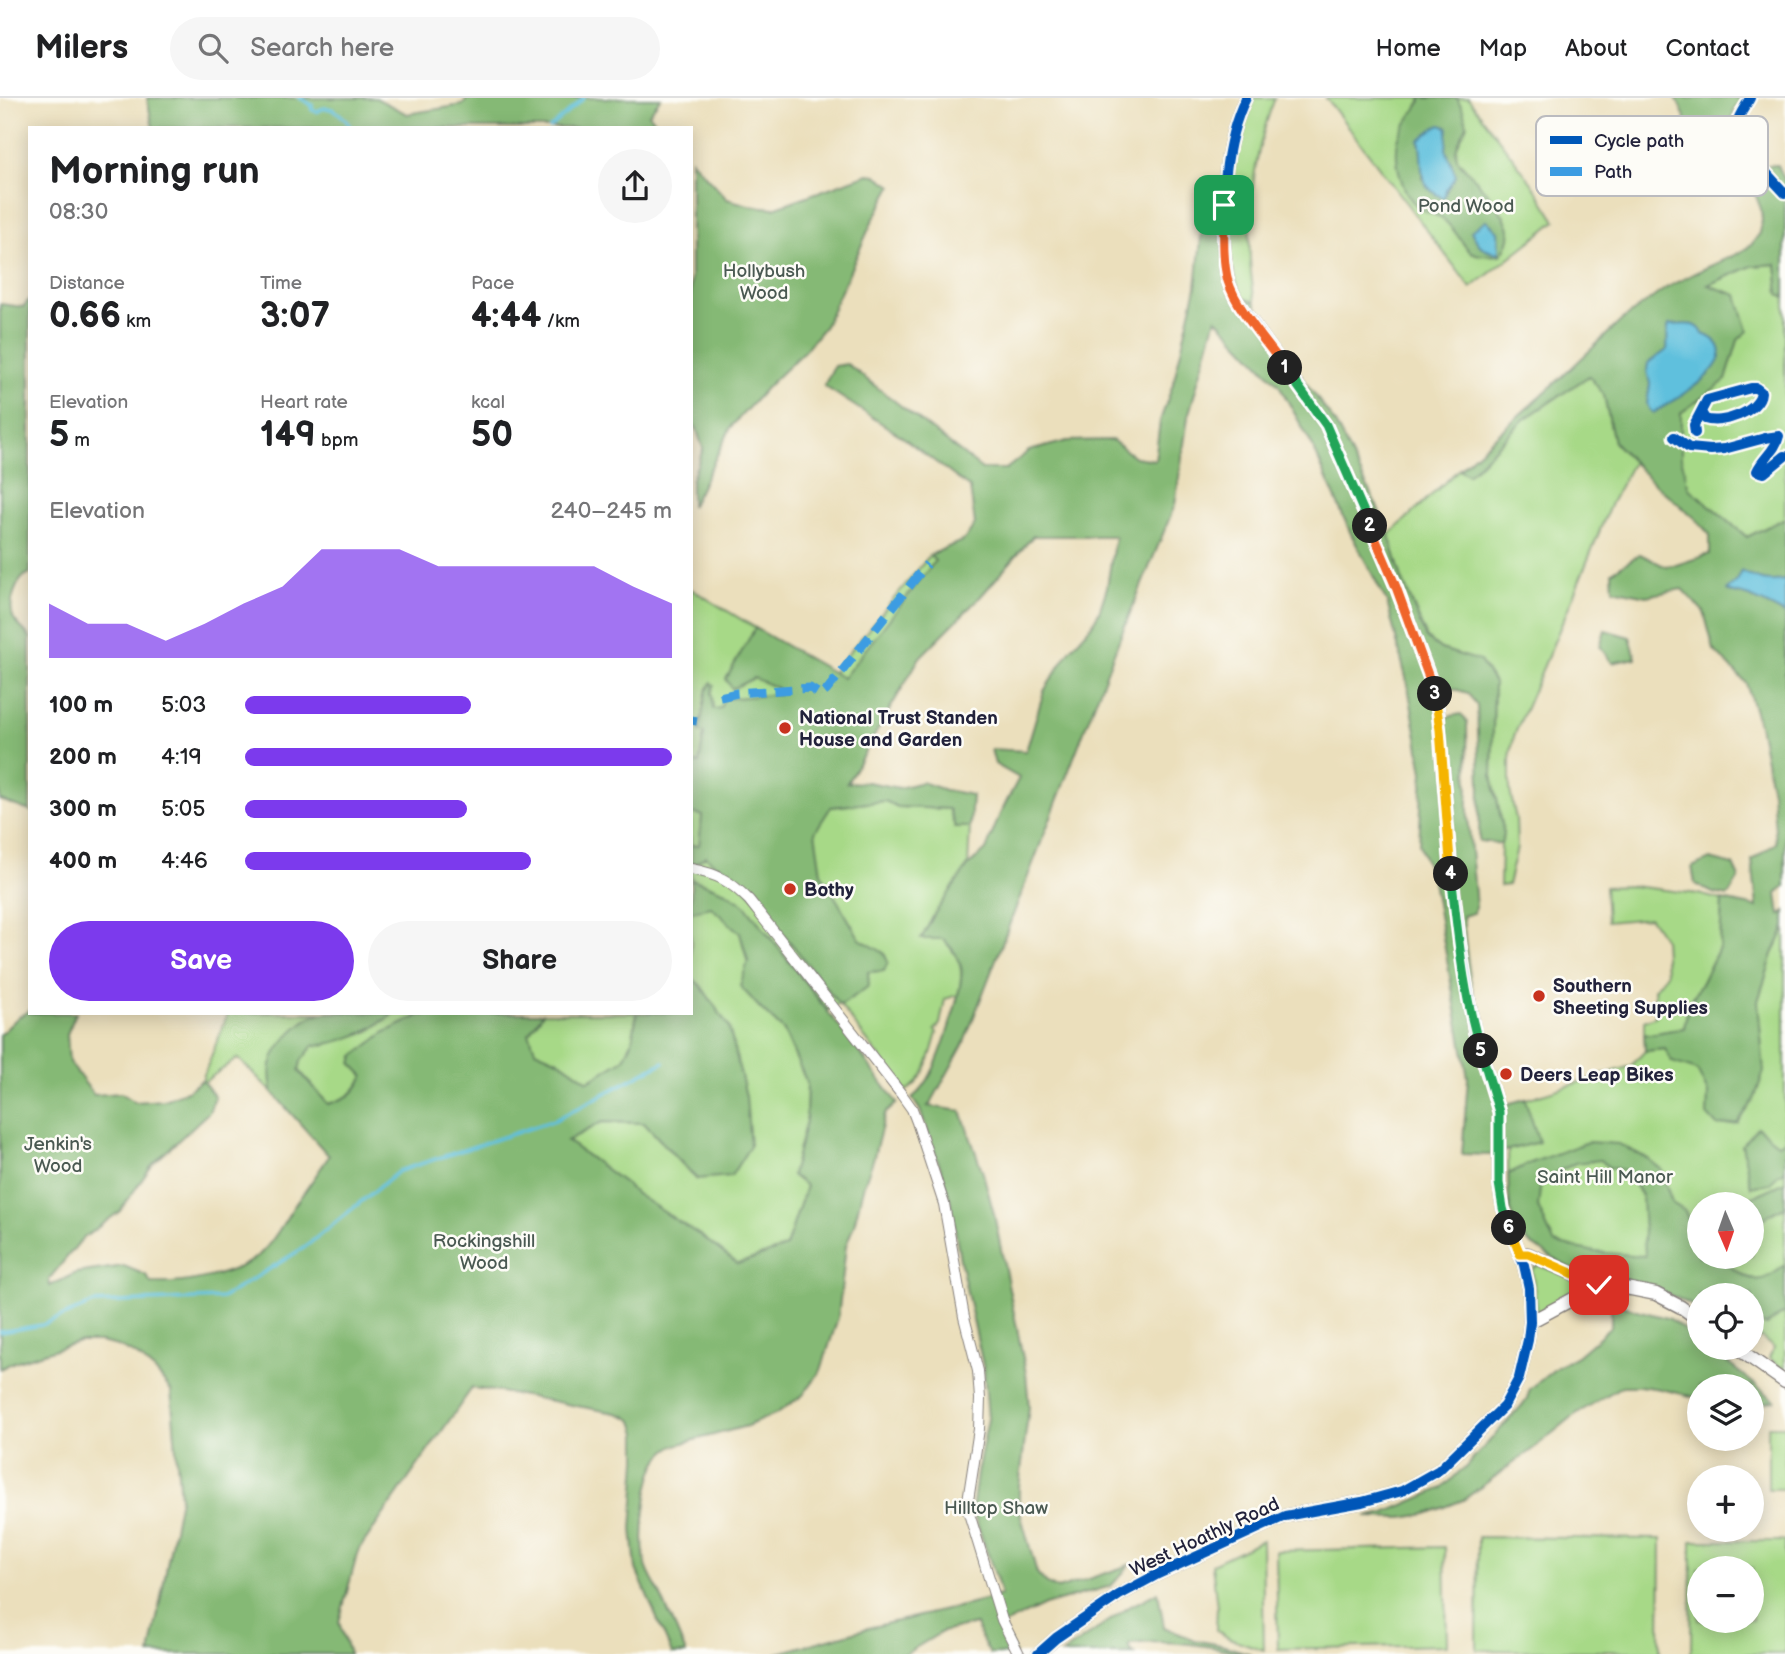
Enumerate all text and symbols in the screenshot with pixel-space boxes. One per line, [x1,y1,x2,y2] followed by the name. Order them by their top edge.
[170,17,660,80] search box
[35,28,128,68] text: Milers
[194,29,232,67] icon: search
[250,33,394,64] text: Search here
[1376,34,1441,63] text: Home
[1479,34,1527,63] text: Map
[1565,34,1627,63] text: About
[1665,34,1750,63] text: Contact
[1536,116,1768,196] legend
[1594,130,1684,153] text: Cycle path
[49,149,260,194] text: Morning run
[598,149,672,223] button: share
[1594,161,1632,184] text: Path
[1194,175,1254,235] pin
[1205,186,1243,224] icon: arrive
[1418,195,1514,218] park label: Pond Wood
[49,198,108,226] text: 08:30
[723,260,805,305] park label: Hollybush Wood
[49,272,125,295] text: Distance
[260,272,302,295] text: Time
[471,272,514,295] text: Pace
[49,295,121,338] text: 0.66
[260,295,330,338] text: 3:07
[471,295,541,338] text: 4:44
[121,310,151,333] text: km
[541,310,580,333] text: /km
[1268,350,1302,386] pin: 1
[1281,356,1289,379] text: 1
[49,391,128,414] text: Elevation
[260,391,348,414] text: Heart rate
[471,391,505,414] text: kcal
[49,414,69,457] text: 5
[260,414,316,457] text: 149
[471,414,513,457] text: 50
[69,429,90,452] text: m
[316,429,358,452] text: bpm
[49,497,145,525] text: Elevation
[550,497,672,525] text: 240–245 m
[1352,508,1388,544] pin: 2
[1364,514,1375,537] text: 2
[1418,676,1452,712] pin: 3
[1429,682,1440,705] text: 3
[49,691,113,719] text: 100 m
[161,691,207,719] text: 5:03
[799,707,998,752] place label: National Trust Standen House and Garden
[777,720,793,736] marker: National Trust Standen House and Garden
[49,743,117,771] text: 200 m
[161,743,202,771] text: 4:19
[49,795,117,823] text: 300 m
[161,795,206,823] text: 5:05
[49,847,117,875] text: 400 m
[161,847,208,875] text: 4:46
[1434,856,1468,892] pin: 4
[1445,862,1456,885] text: 4
[804,879,854,902] place label: Bothy
[782,881,798,897] marker: Bothy
[49,921,354,1001] button: Save
[368,921,672,1001] button: Share
[1553,975,1708,1020] place label: Southern Sheeting Supplies
[1531,988,1547,1004] marker: Southern Sheeting Supplies
[1464,1034,1498,1068] pin: 5
[1475,1039,1486,1062] text: 5
[1520,1064,1674,1087] place label: Deers Leap Bikes
[1498,1066,1514,1082] marker: Deers Leap Bikes
[24,1133,92,1178] park label: Jenkin's Wood
[1537,1166,1674,1189] park label: Saint Hill Manor
[1687,1192,1764,1269] north arrow
[1687,1192,1764,1633] map controls
[1492,1210,1526,1246] pin: 6
[1503,1216,1514,1239] text: 6
[433,1230,535,1275] park label: Rockingshill Wood
[1569,1255,1629,1315] pin
[1580,1266,1618,1304] icon: check
[1687,1283,1764,1360] button: locate
[1687,1374,1764,1451] button: layers
[1687,1465,1764,1542] button: +
[1126,1493,1283,1582] street label: West Hoathly Road
[944,1497,1048,1520] park label: Hilltop Shaw
[1687,1556,1764,1633] button: −

